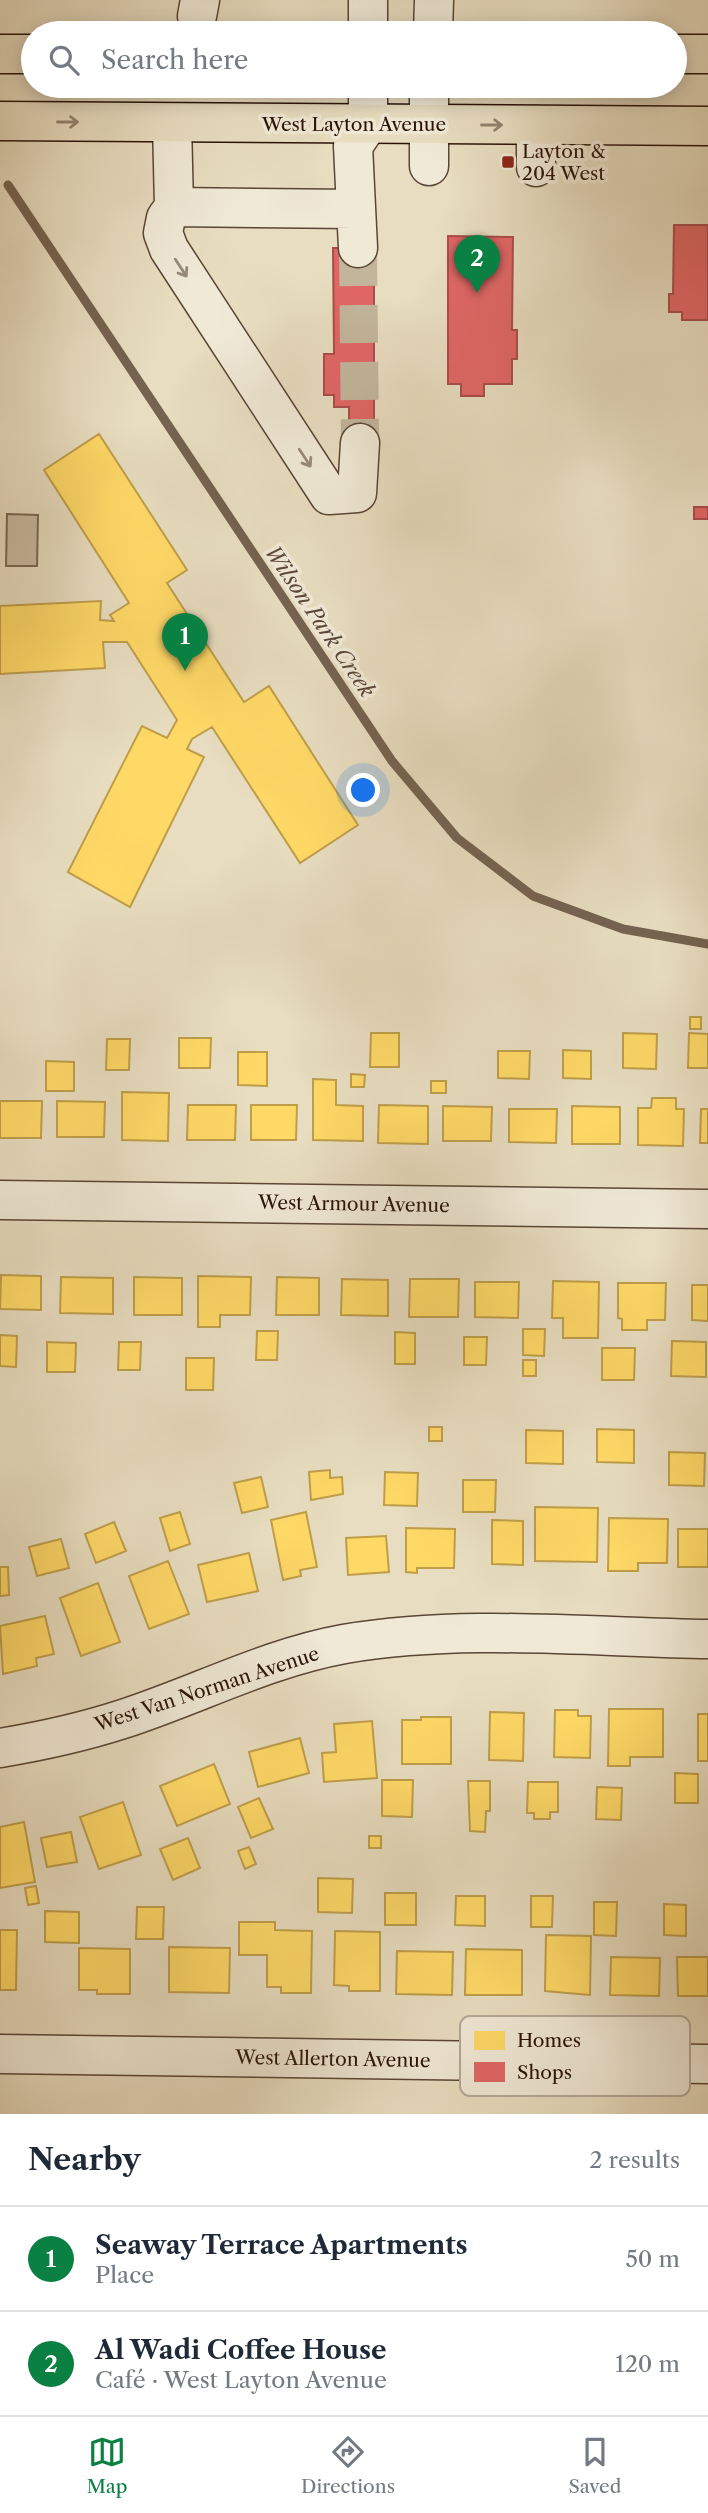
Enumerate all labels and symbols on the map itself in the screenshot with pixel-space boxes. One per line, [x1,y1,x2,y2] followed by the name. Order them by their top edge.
[261,113,446,136] street label: West Layton Avenue
[56,115,79,129] one-way arrow
[480,118,503,131] one-way arrow
[522,140,606,185] place label: Layton & 204 West
[500,154,516,170] marker: Layton & 204 West
[454,235,500,293] pin: 2
[174,257,188,277] one-way arrow
[298,448,312,467] one-way arrow
[260,540,380,702] water label: Wilson Park Creek
[162,613,208,671] pin: 1
[346,773,380,807] your location
[257,1191,450,1217] street label: West Armour Avenue
[91,1642,322,1736] street label: West Van Norman Avenue
[460,2016,690,2096] legend
[517,2029,581,2052] text: Homes
[234,2046,431,2072] street label: West Allerton Avenue
[517,2061,572,2084] text: Shops

